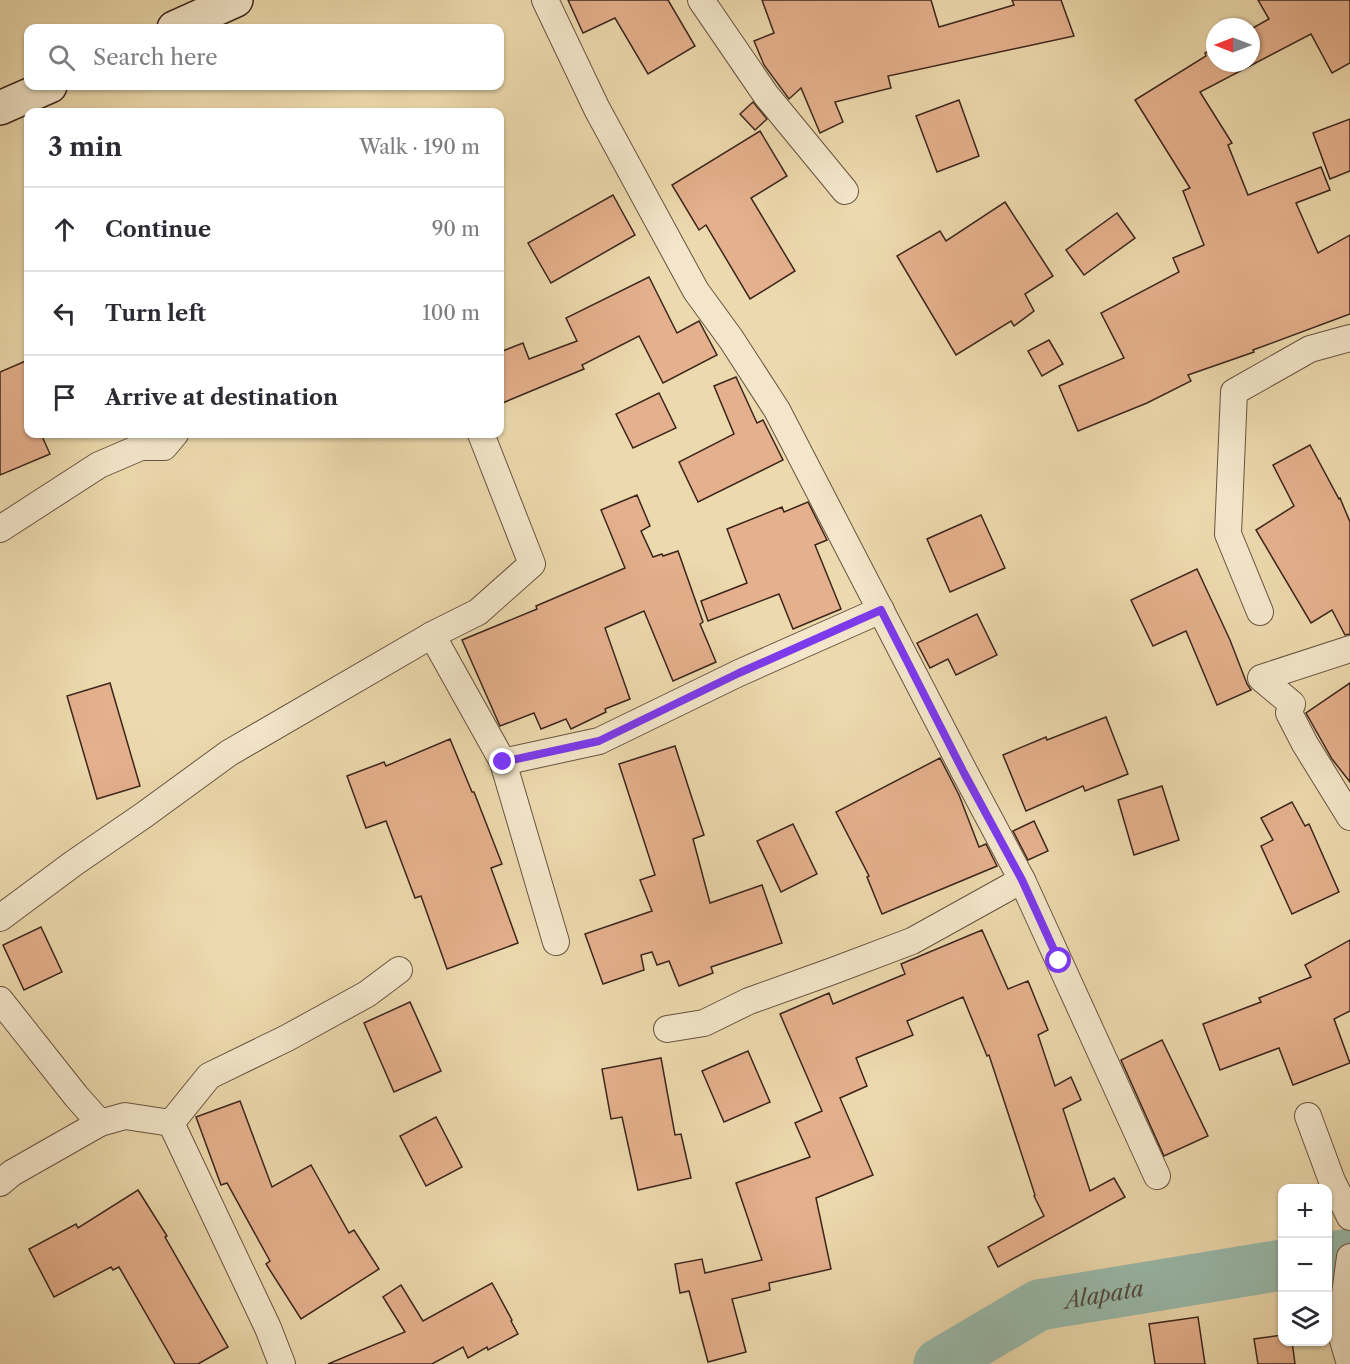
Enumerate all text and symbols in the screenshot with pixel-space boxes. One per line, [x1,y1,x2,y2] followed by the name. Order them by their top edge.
[1206,18,1260,72] north arrow
[24,24,504,90] search box
[45,41,78,74] icon: search
[93,44,218,71] text: Search here
[48,131,122,163] text: 3 min
[359,135,480,159] text: Walk · 190 m
[48,213,81,246] icon: ahead
[105,216,211,243] text: Continue
[432,217,480,241] text: 90 m
[48,297,81,330] icon: left
[105,300,206,327] text: Turn left
[422,301,480,325] text: 100 m
[48,381,81,414] icon: arrive
[105,384,338,411] text: Arrive at destination
[489,748,515,774] route end
[1045,947,1071,973] route start
[1278,1184,1332,1346] map controls
[1278,1184,1332,1238] button: +
[1278,1238,1332,1292] button: −
[1059,1275,1146,1315] water label: Alapata
[1278,1292,1332,1346] button: layers

